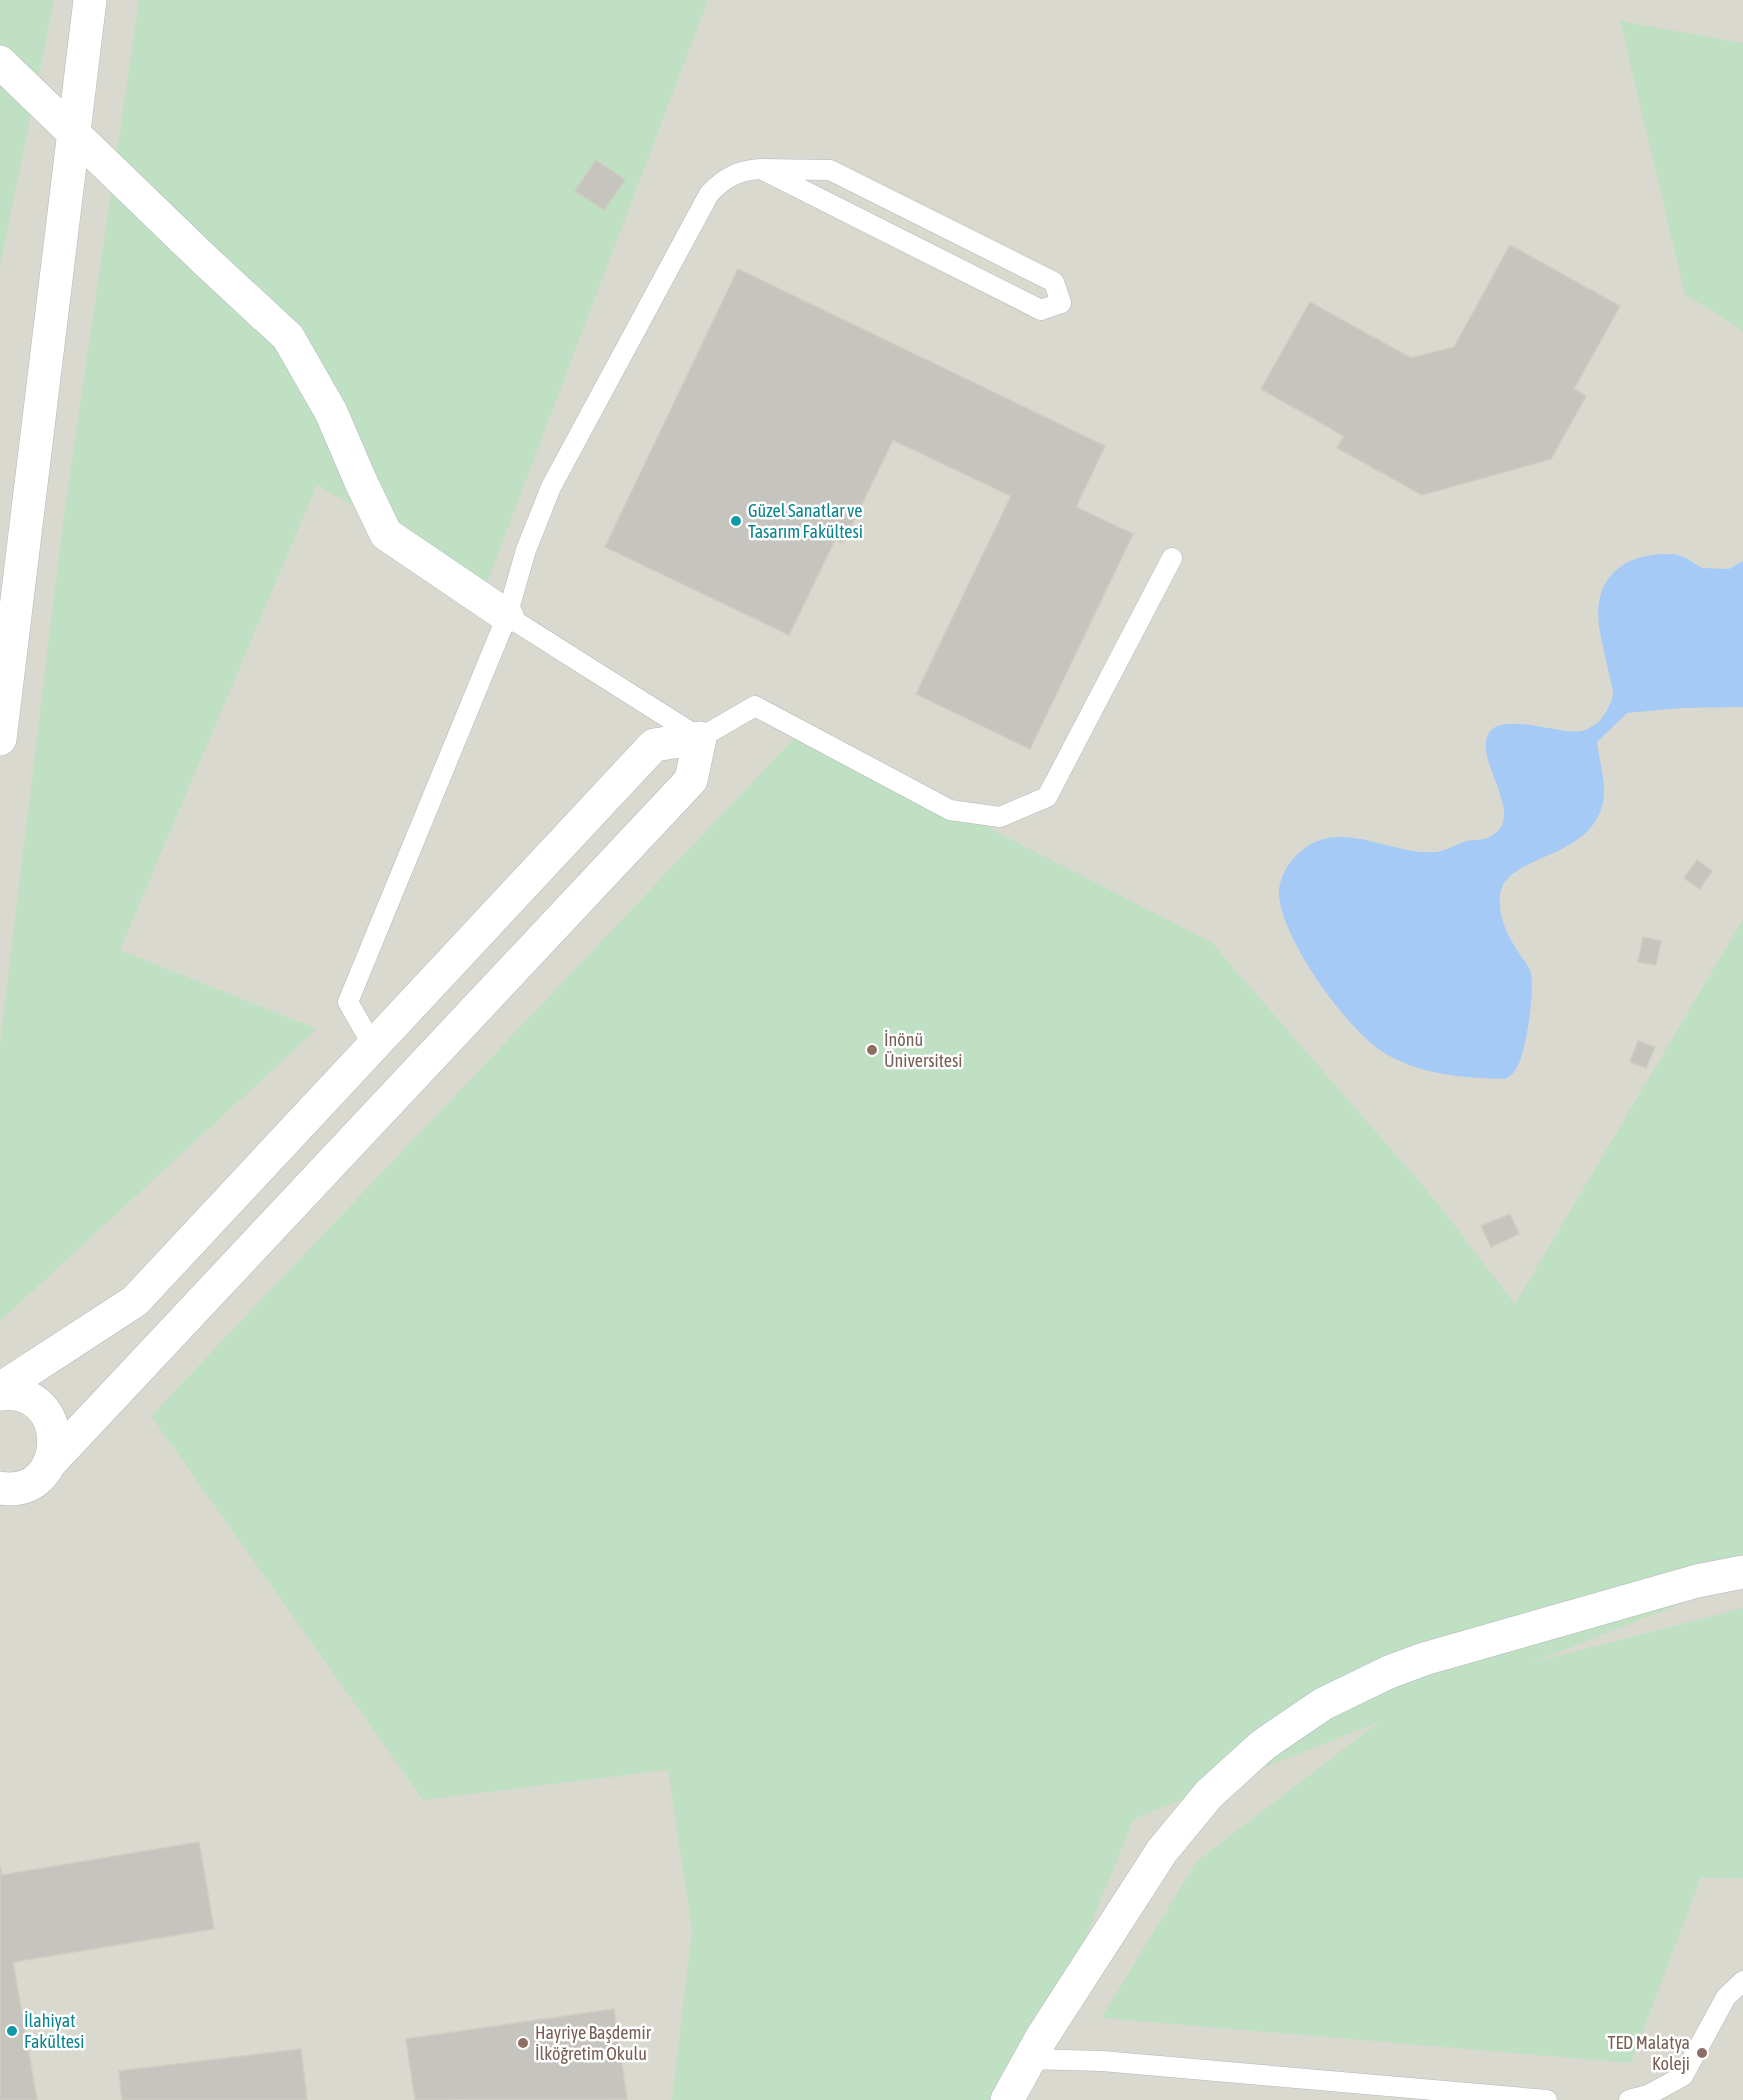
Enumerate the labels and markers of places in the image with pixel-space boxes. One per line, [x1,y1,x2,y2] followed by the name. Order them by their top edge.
[748,500,863,542] place label: Güzel Sanatlar ve Tasarım Fakültesi
[729,514,743,528] marker: Güzel Sanatlar ve Tasarım Fakültesi
[884,1029,962,1071] place label: İnönü Üniversitesi
[865,1043,879,1057] marker: İnönü Üniversitesi
[24,2010,84,2052] place label: İlahiyat Fakültesi
[535,2022,652,2064] place label: Hayriye Başdemir İlköğretim Okulu
[5,2024,19,2038] marker: İlahiyat Fakültesi
[1608,2032,1690,2074] place label: TED Malatya Koleji
[516,2036,530,2050] marker: Hayriye Başdemir İlköğretim Okulu
[1695,2046,1709,2060] marker: TED Malatya Koleji

